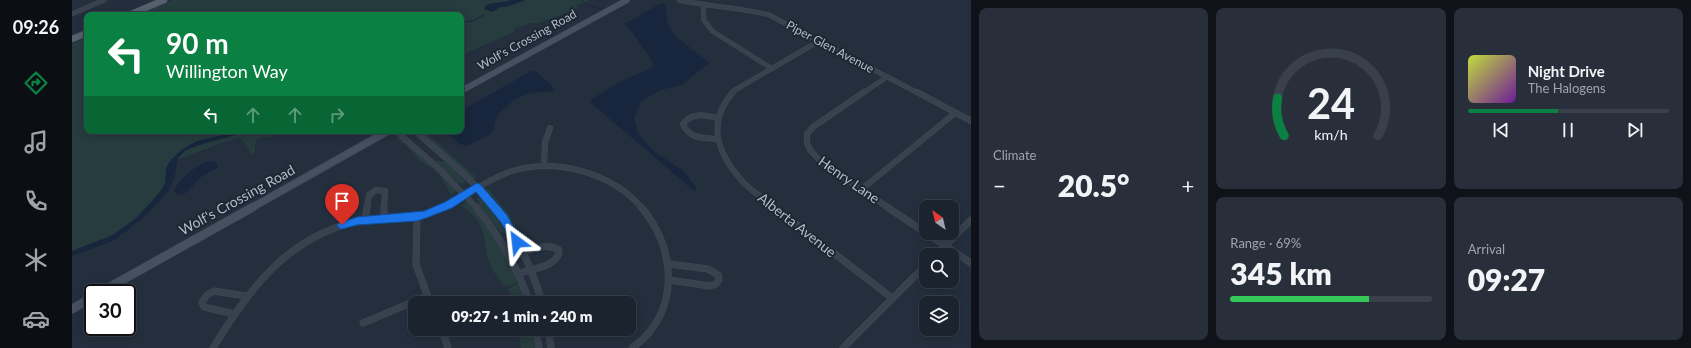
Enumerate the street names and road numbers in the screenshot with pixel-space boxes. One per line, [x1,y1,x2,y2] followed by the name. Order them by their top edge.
[475,6,579,73] street label: Wolf's Crossing Road
[784,17,877,76] street label: Piper Glen Avenue
[815,152,883,207] street label: Henry Lane
[176,161,298,238] street label: Wolf's Crossing Road
[755,189,840,260] street label: Alberta Avenue

